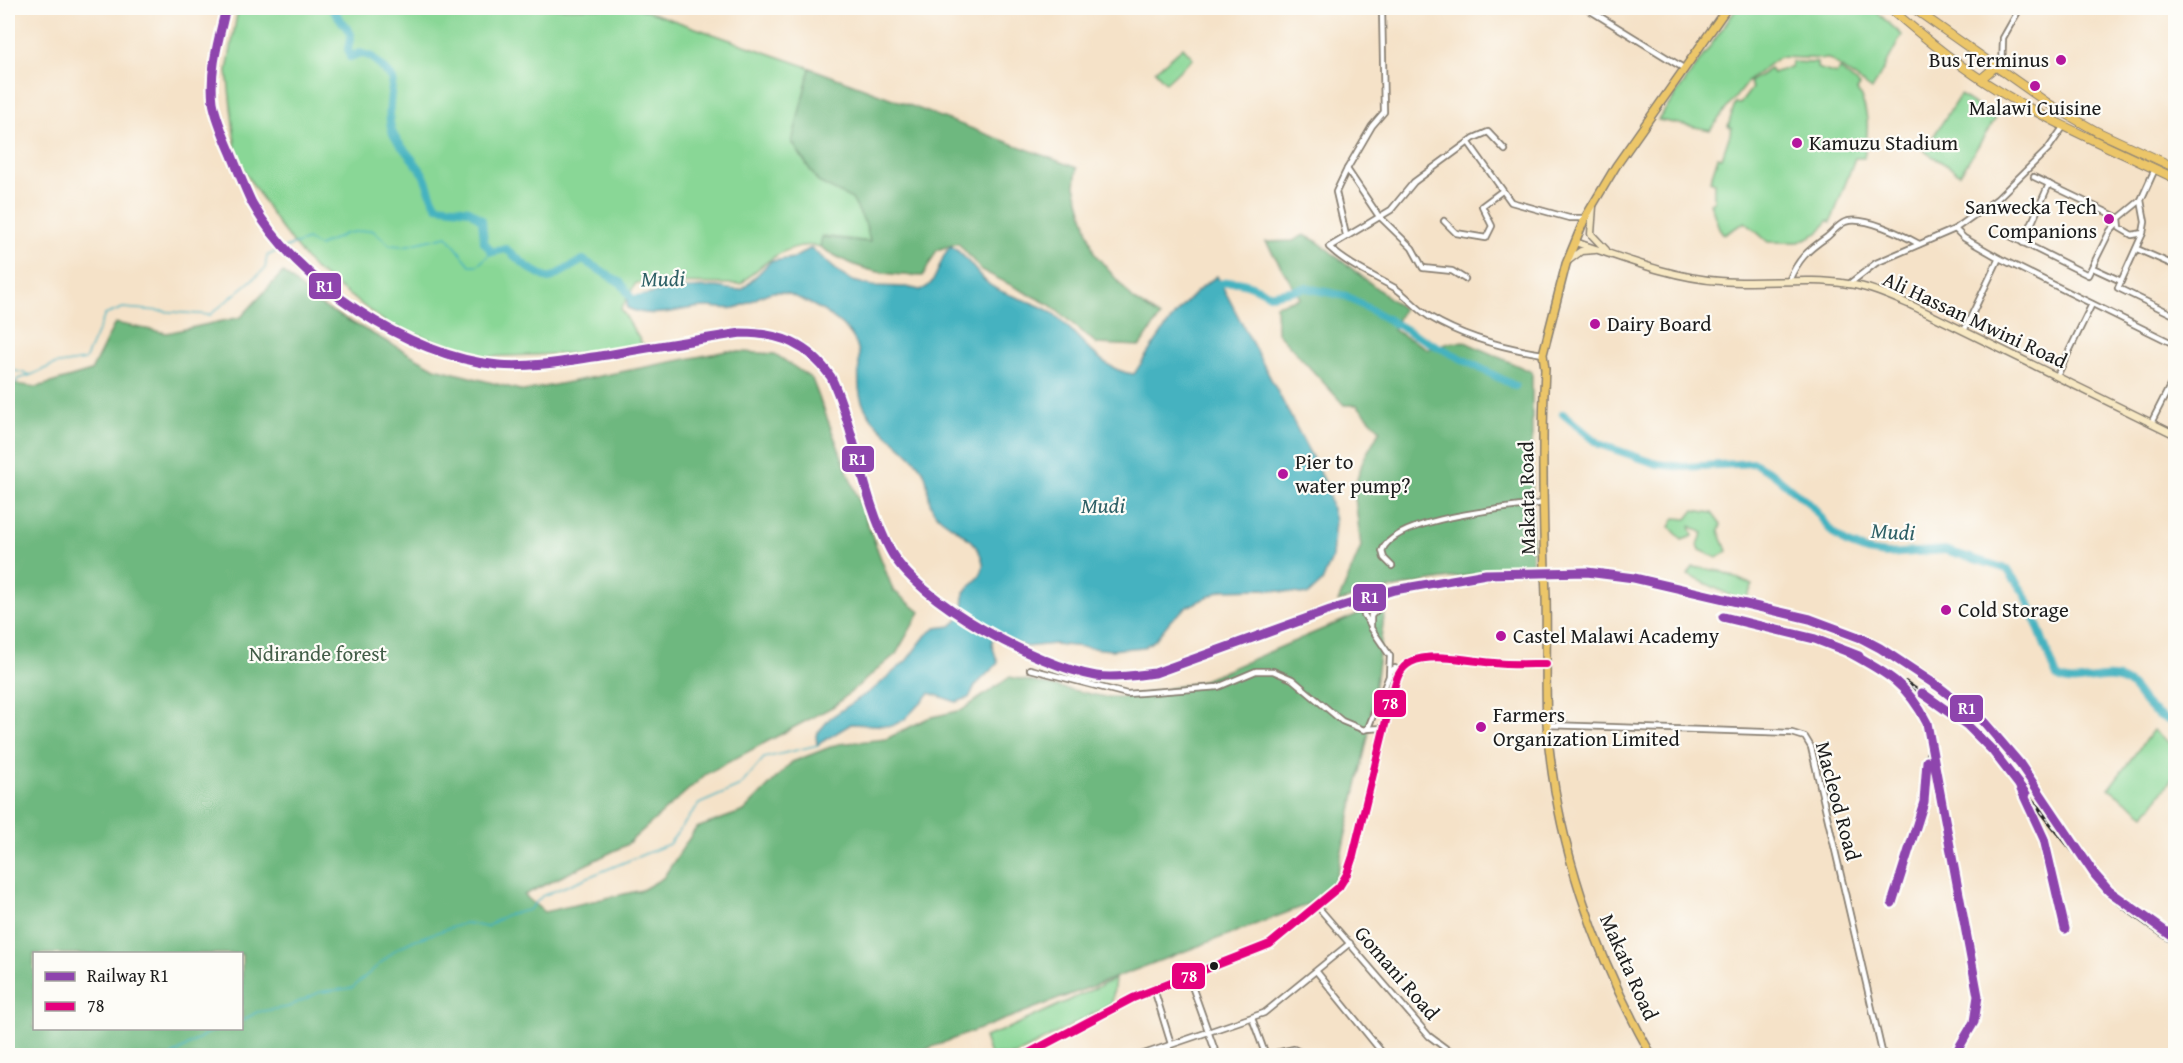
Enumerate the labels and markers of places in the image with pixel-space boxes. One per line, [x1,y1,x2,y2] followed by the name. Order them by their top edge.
[1929,44,2049,75] place label: Bus Terminus
[2054,53,2068,67] marker: Bus Terminus
[2028,79,2042,93] marker: Malawi Cuisine
[1969,92,2101,123] place label: Malawi Cuisine
[1809,127,1958,158] place label: Kamuzu Stadium
[1790,136,1804,150] marker: Kamuzu Stadium
[1965,191,2097,246] place label: Sanwecka Tech Companions
[2102,212,2116,226] marker: Sanwecka Tech Companions
[1607,308,1712,339] place label: Dairy Board
[1588,317,1602,331] marker: Dairy Board
[1295,446,1411,501] place label: Pier to water pump?
[1276,467,1290,481] marker: Pier to water pump?
[1958,594,2069,625] place label: Cold Storage
[1939,603,1953,617] marker: Cold Storage
[1513,620,1720,651] place label: Castel Malawi Academy
[1494,629,1508,643] marker: Castel Malawi Academy
[1493,699,1680,754] place label: Farmers Organization Limited
[1474,720,1488,734] marker: Farmers Organization Limited
[1208,960,1220,972] unlabelled marker

